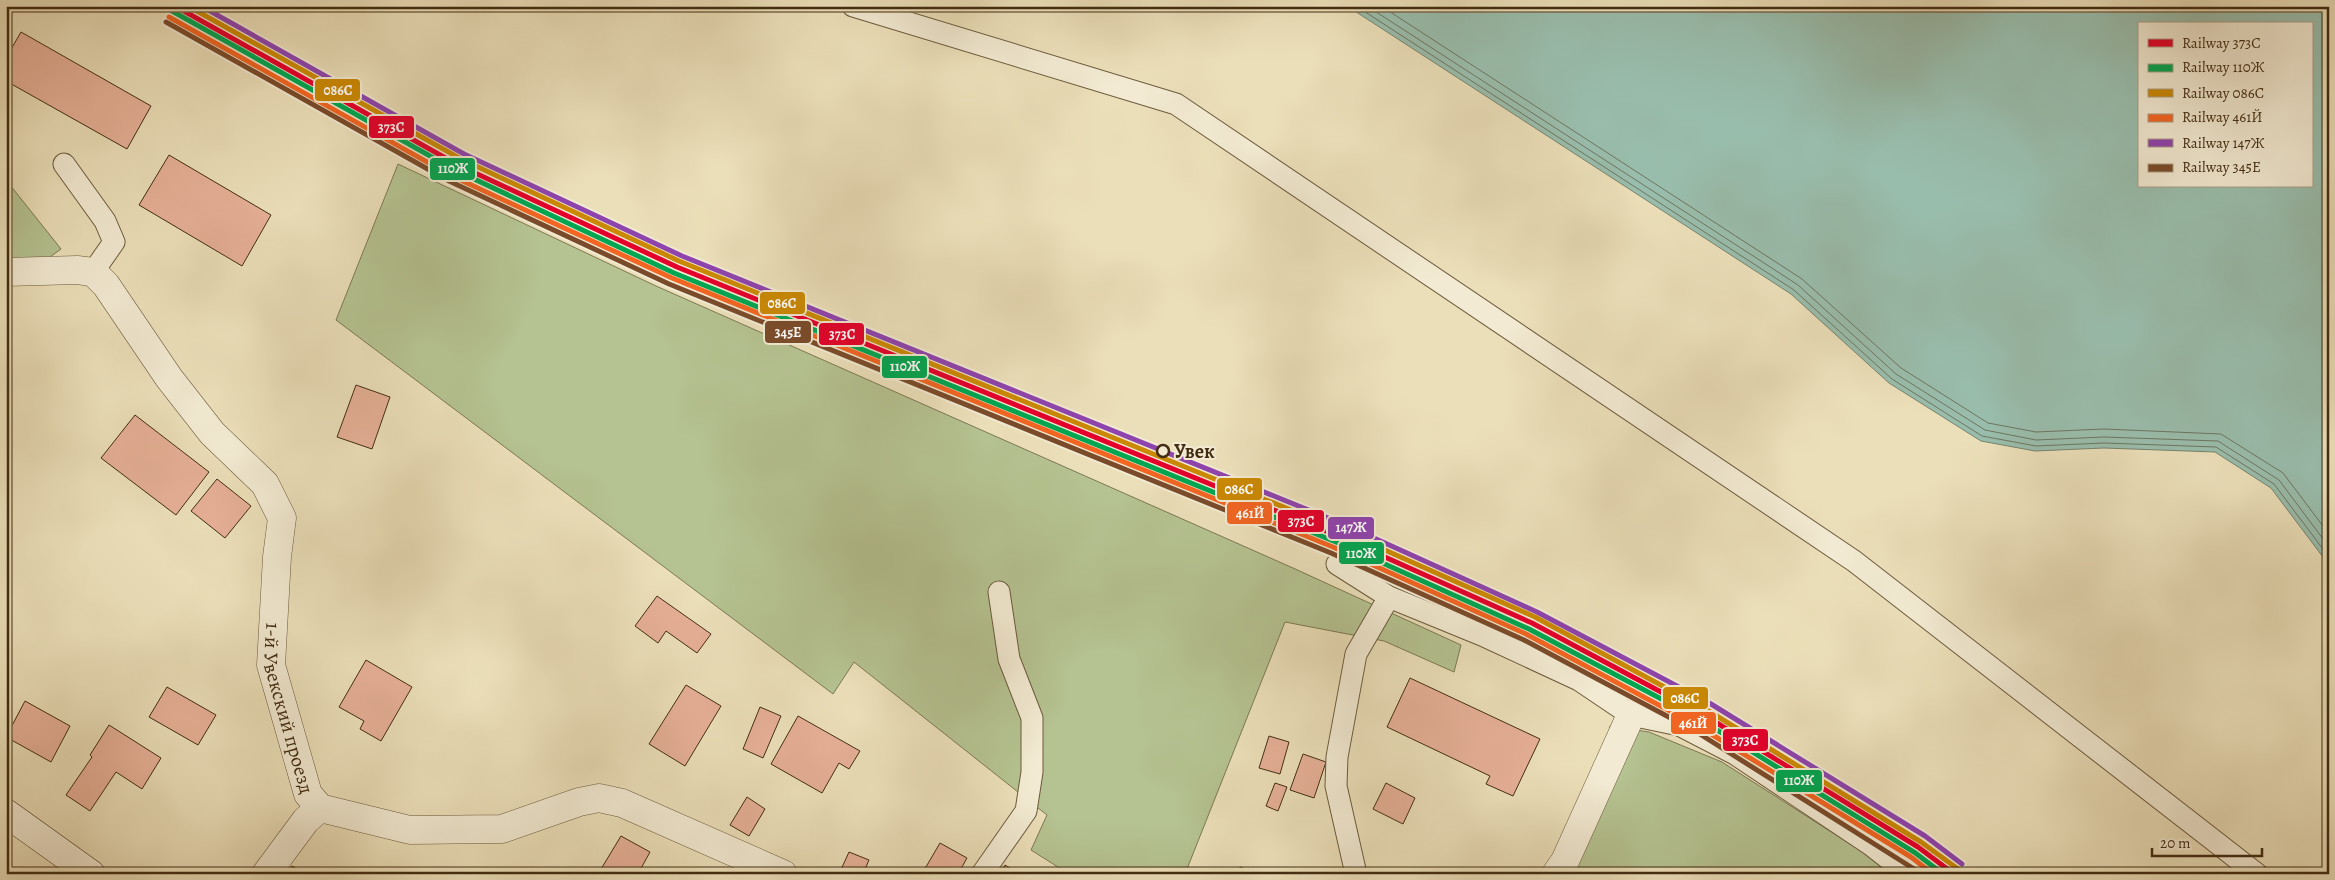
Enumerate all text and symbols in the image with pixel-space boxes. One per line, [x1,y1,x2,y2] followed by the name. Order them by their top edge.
[2138,22,2312,188] legend
[2182,33,2261,53] text: Railway 373C
[2182,57,2265,77] text: Railway 110Ж
[314,78,361,102] line badge: 086С
[324,81,353,100] text: 086С
[2182,83,2264,103] text: Railway 086С
[2182,107,2263,127] text: Railway 461Й
[368,115,415,139] line badge: 373C
[378,118,405,137] text: 373C
[2182,133,2265,153] text: Railway 147Ж
[429,157,476,181] line badge: 110Ж
[2182,157,2261,177] text: Railway 345Е
[438,159,469,178] text: 110Ж
[759,291,806,315] line badge: 086С
[768,294,797,313] text: 086С
[764,320,812,344] line badge: 345Е
[818,322,865,346] line badge: 373C
[775,323,801,342] text: 345Е
[829,325,856,344] text: 373C
[881,355,928,379] line badge: 110Ж
[890,357,921,376] text: 110Ж
[1174,438,1215,465] place label: Увек
[1156,444,1170,458] marker: Увек
[1216,477,1263,501] line badge: 086С
[1225,480,1254,499] text: 086С
[1226,501,1273,525] line badge: 461Й
[1236,504,1265,523] text: 461Й
[1277,509,1325,533] line badge: 373C
[1288,512,1315,531] text: 373C
[1327,516,1375,540] line badge: 147Ж
[1335,518,1367,537] text: 147Ж
[1338,541,1385,565] line badge: 110Ж
[1346,544,1377,563] text: 110Ж
[257,622,320,797] street label: 1-й Увекский проезд
[1662,686,1709,710] line badge: 086С
[1671,689,1700,708] text: 086С
[1670,711,1717,735] line badge: 461Й
[1679,714,1708,733] text: 461Й
[1722,728,1769,752] line badge: 373C
[1732,731,1759,750] text: 373C
[1775,769,1823,793] line badge: 110Ж
[1784,771,1815,790] text: 110Ж
[2152,825,2262,857] scale bar
[2160,833,2191,853] text: 20 m

